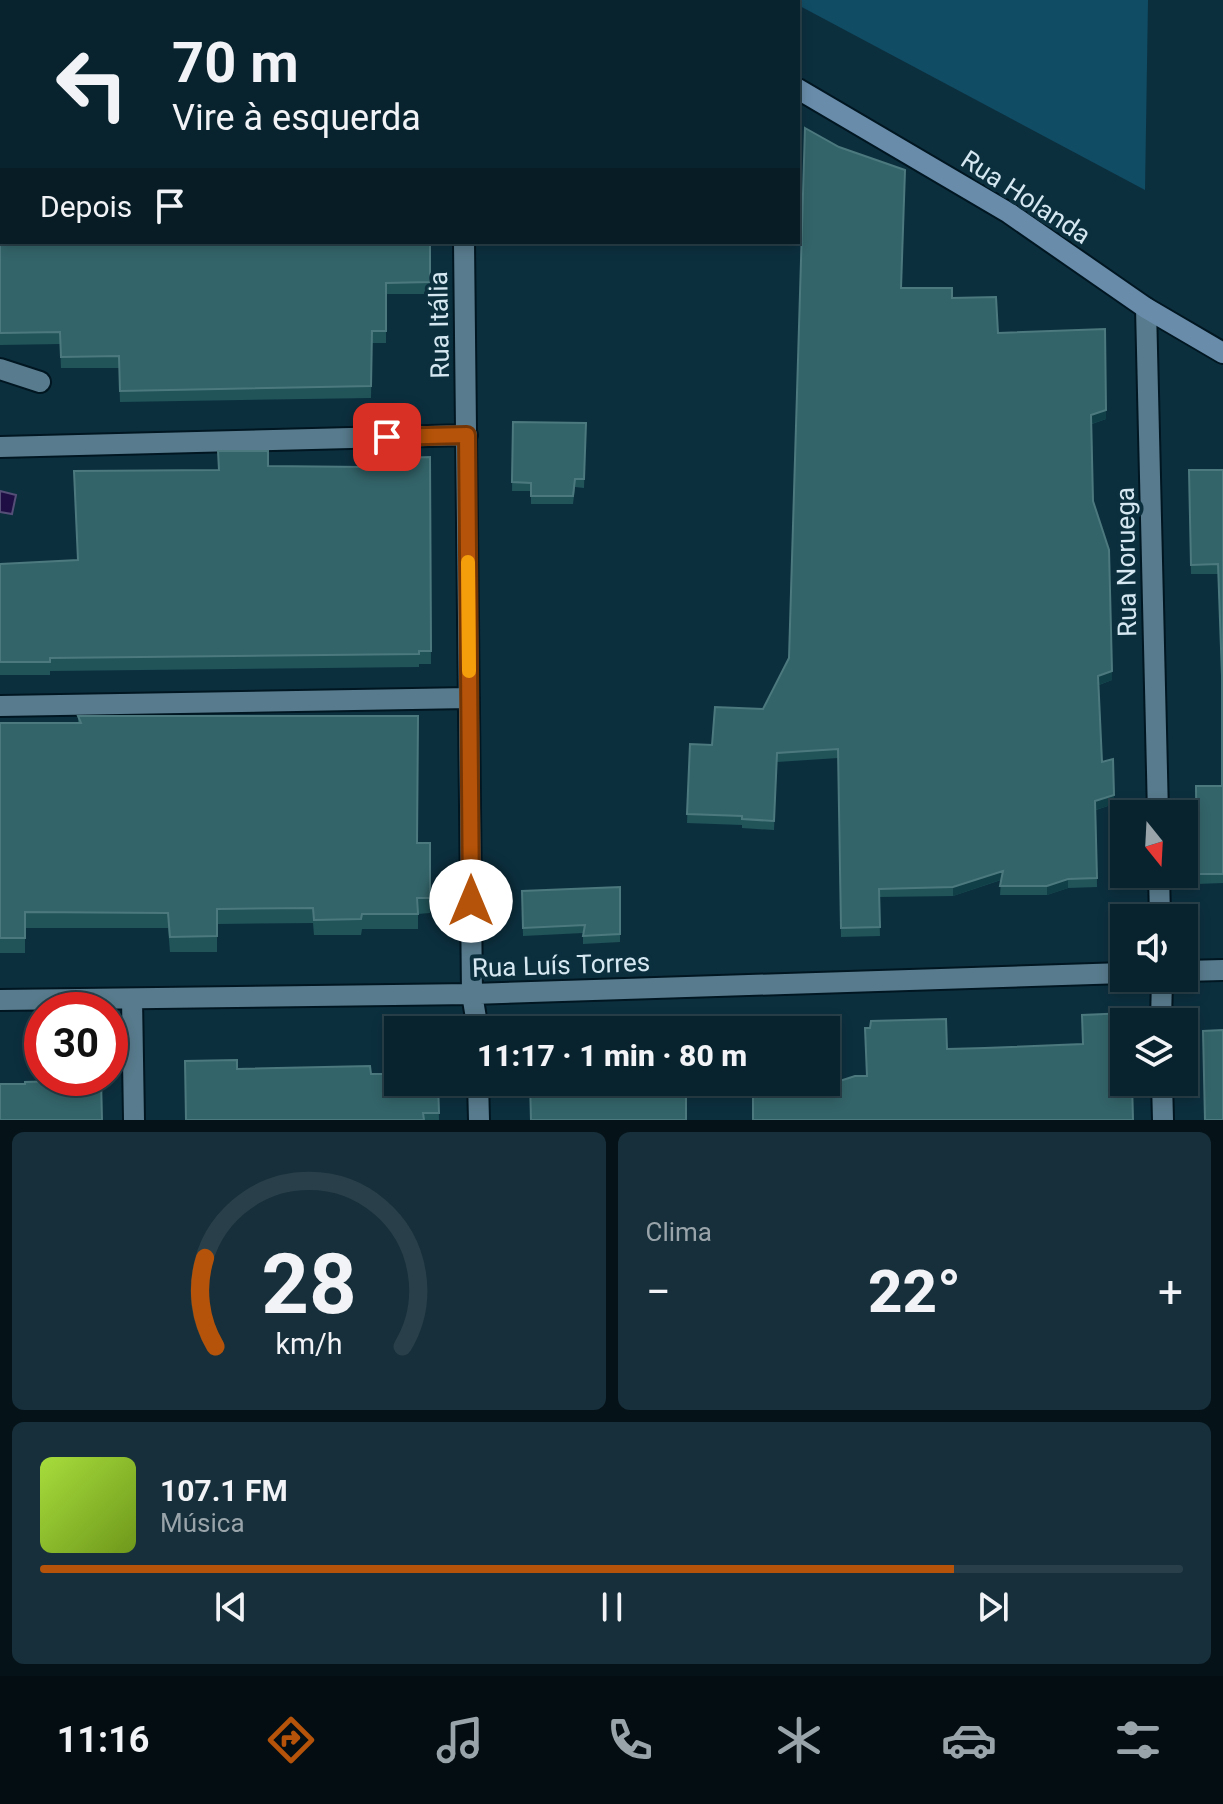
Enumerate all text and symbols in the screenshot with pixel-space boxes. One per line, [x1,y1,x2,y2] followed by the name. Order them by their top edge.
[172,30,299,96] text: 70 m
[40,32,144,136] icon: left
[172,97,421,139] text: Vire à esquerda
[956,144,1096,250] street label: Rua Holanda
[148,184,192,228] icon: arrive
[40,189,132,224] text: Depois
[423,271,455,379] street label: Rua Itália
[353,403,421,471] pin
[365,415,409,459] icon: arrive
[1110,487,1142,637] street label: Rua Noruega
[1110,800,1198,888] north arrow
[1110,800,1198,1096] map controls
[429,859,513,943] position arrow
[1110,904,1198,992] button: sound
[471,947,651,983] street label: Rua Luís Torres
[24,992,128,1096] speed limit sign: 30
[1110,1008,1198,1096] button: layers
[477,1038,747,1073] text: 11:17 · 1 min · 80 m
[646,1217,712,1247] text: Clima
[261,1236,356,1333] text: 28
[868,1256,961,1327] text: 22°
[646,1266,671,1318] text: −
[1158,1266,1183,1318] text: +
[275,1327,342,1361] text: km/h
[160,1473,288,1508] text: 107.1 FM
[160,1508,245,1538] text: Música
[209,1585,253,1629] icon: previous
[590,1585,634,1629] icon: pause
[971,1585,1015,1629] icon: next
[263,1712,319,1768] icon: directions
[432,1712,488,1768] icon: music
[602,1712,658,1768] icon: phone
[771,1712,827,1768] icon: climate
[941,1712,997,1768] icon: car
[1110,1712,1166,1768] icon: filters
[57,1719,149,1761] text: 11:16

